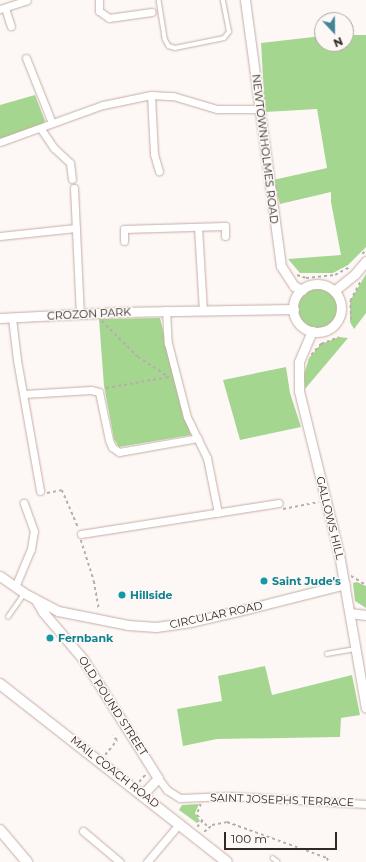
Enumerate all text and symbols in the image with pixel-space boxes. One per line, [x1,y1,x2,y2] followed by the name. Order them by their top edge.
[314,12,354,52] north arrow
[331,34,345,50] text: N
[249,73,281,225] street label: NEWTOWNHOLMES ROAD
[47,305,131,323] street label: CROZON PARK
[313,475,347,561] street label: GALLOWS HILL
[272,574,341,588] place label: Saint Jude's
[259,576,269,586] marker: Saint Jude's
[130,588,173,602] place label: Hillside
[117,590,127,600] marker: Hillside
[168,599,264,631] street label: CIRCULAR ROAD
[58,631,113,645] place label: Fernbank
[45,633,55,643] marker: Fernbank
[76,654,150,758] street label: OLD POUND STREET
[68,733,162,811] street label: MAIL COACH ROAD
[210,791,354,809] street label: SAINT JOSEPHS TERRACE
[226,824,339,850] scale bar
[231,831,267,846] text: 100 m

